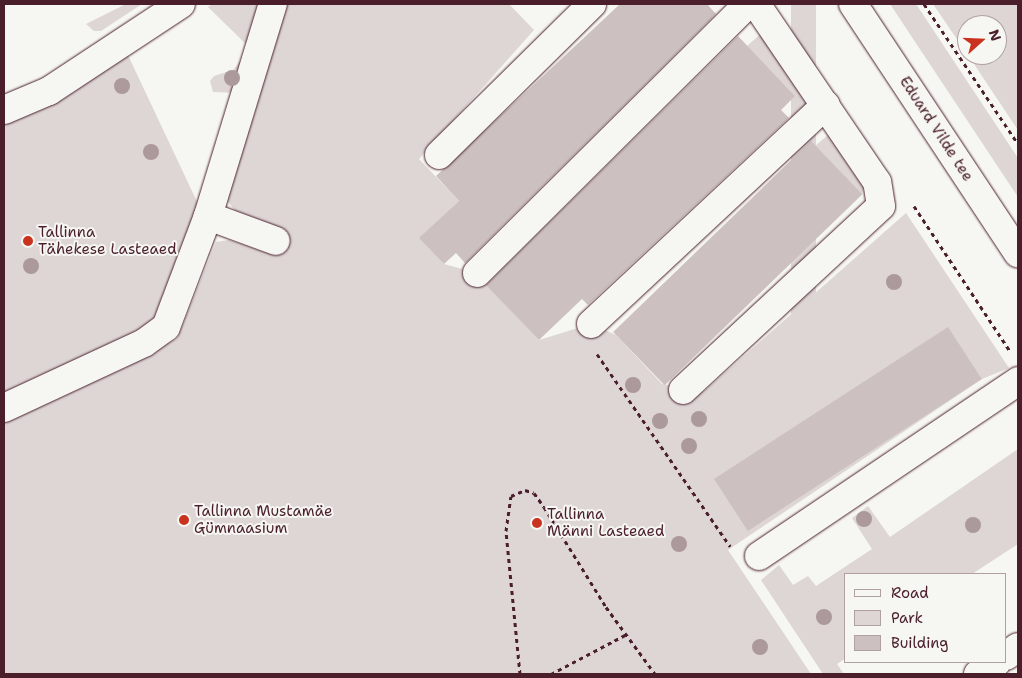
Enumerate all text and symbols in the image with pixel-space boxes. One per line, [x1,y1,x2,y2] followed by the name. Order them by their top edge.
[957,15,1007,65] north arrow
[985,27,1006,44] text: N
[895,73,977,185] street label: Eduard Vilde tee
[38,223,177,258] place label: Tallinna Tähekese Lasteaed
[22,235,34,247] marker: Tallinna Tähekese Lasteaed
[194,502,332,537] place label: Tallinna Mustamäe Gümnaasium
[547,505,664,540] place label: Tallinna Männi Lasteaed
[178,514,190,526] marker: Tallinna Mustamäe Gümnaasium
[531,517,543,529] marker: Tallinna Männi Lasteaed
[844,573,1007,663] legend
[891,583,929,603] text: Road
[891,608,923,628] text: Park
[891,633,948,653] text: Building

